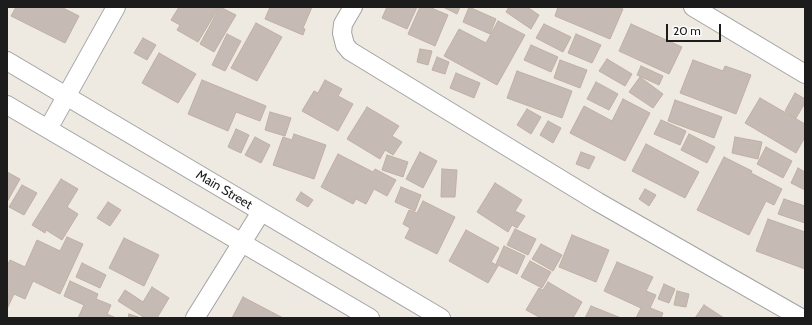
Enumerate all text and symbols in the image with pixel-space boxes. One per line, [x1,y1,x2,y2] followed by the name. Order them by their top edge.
[668,16,723,42] scale bar
[673,23,701,38] text: 20 m
[193,167,255,213] street label: Main Street

